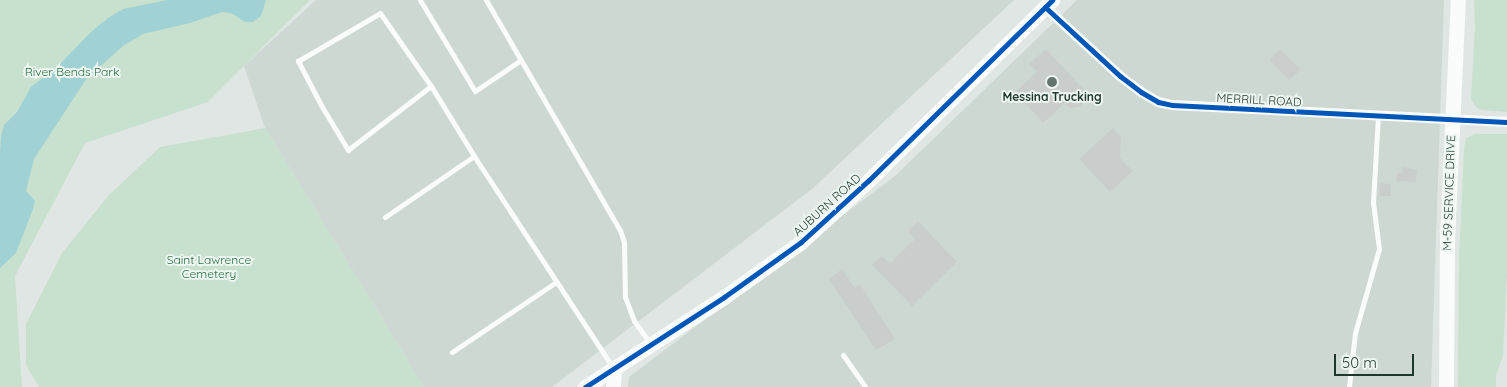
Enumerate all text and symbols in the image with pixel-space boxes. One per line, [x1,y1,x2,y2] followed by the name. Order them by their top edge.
[25,65,119,79] park label: River Bends Park
[1046,76,1058,88] marker: Messina Trucking
[1002,90,1102,104] place label: Messina Trucking
[1216,91,1302,109] street label: MERRILL ROAD
[1440,135,1458,251] street label: M-59 SERVICE DRIVE
[790,171,864,239] street label: AUBURN ROAD
[167,253,251,281] park label: Saint Lawrence Cemetery
[1337,344,1417,376] scale bar
[1342,353,1377,372] text: 50 m

